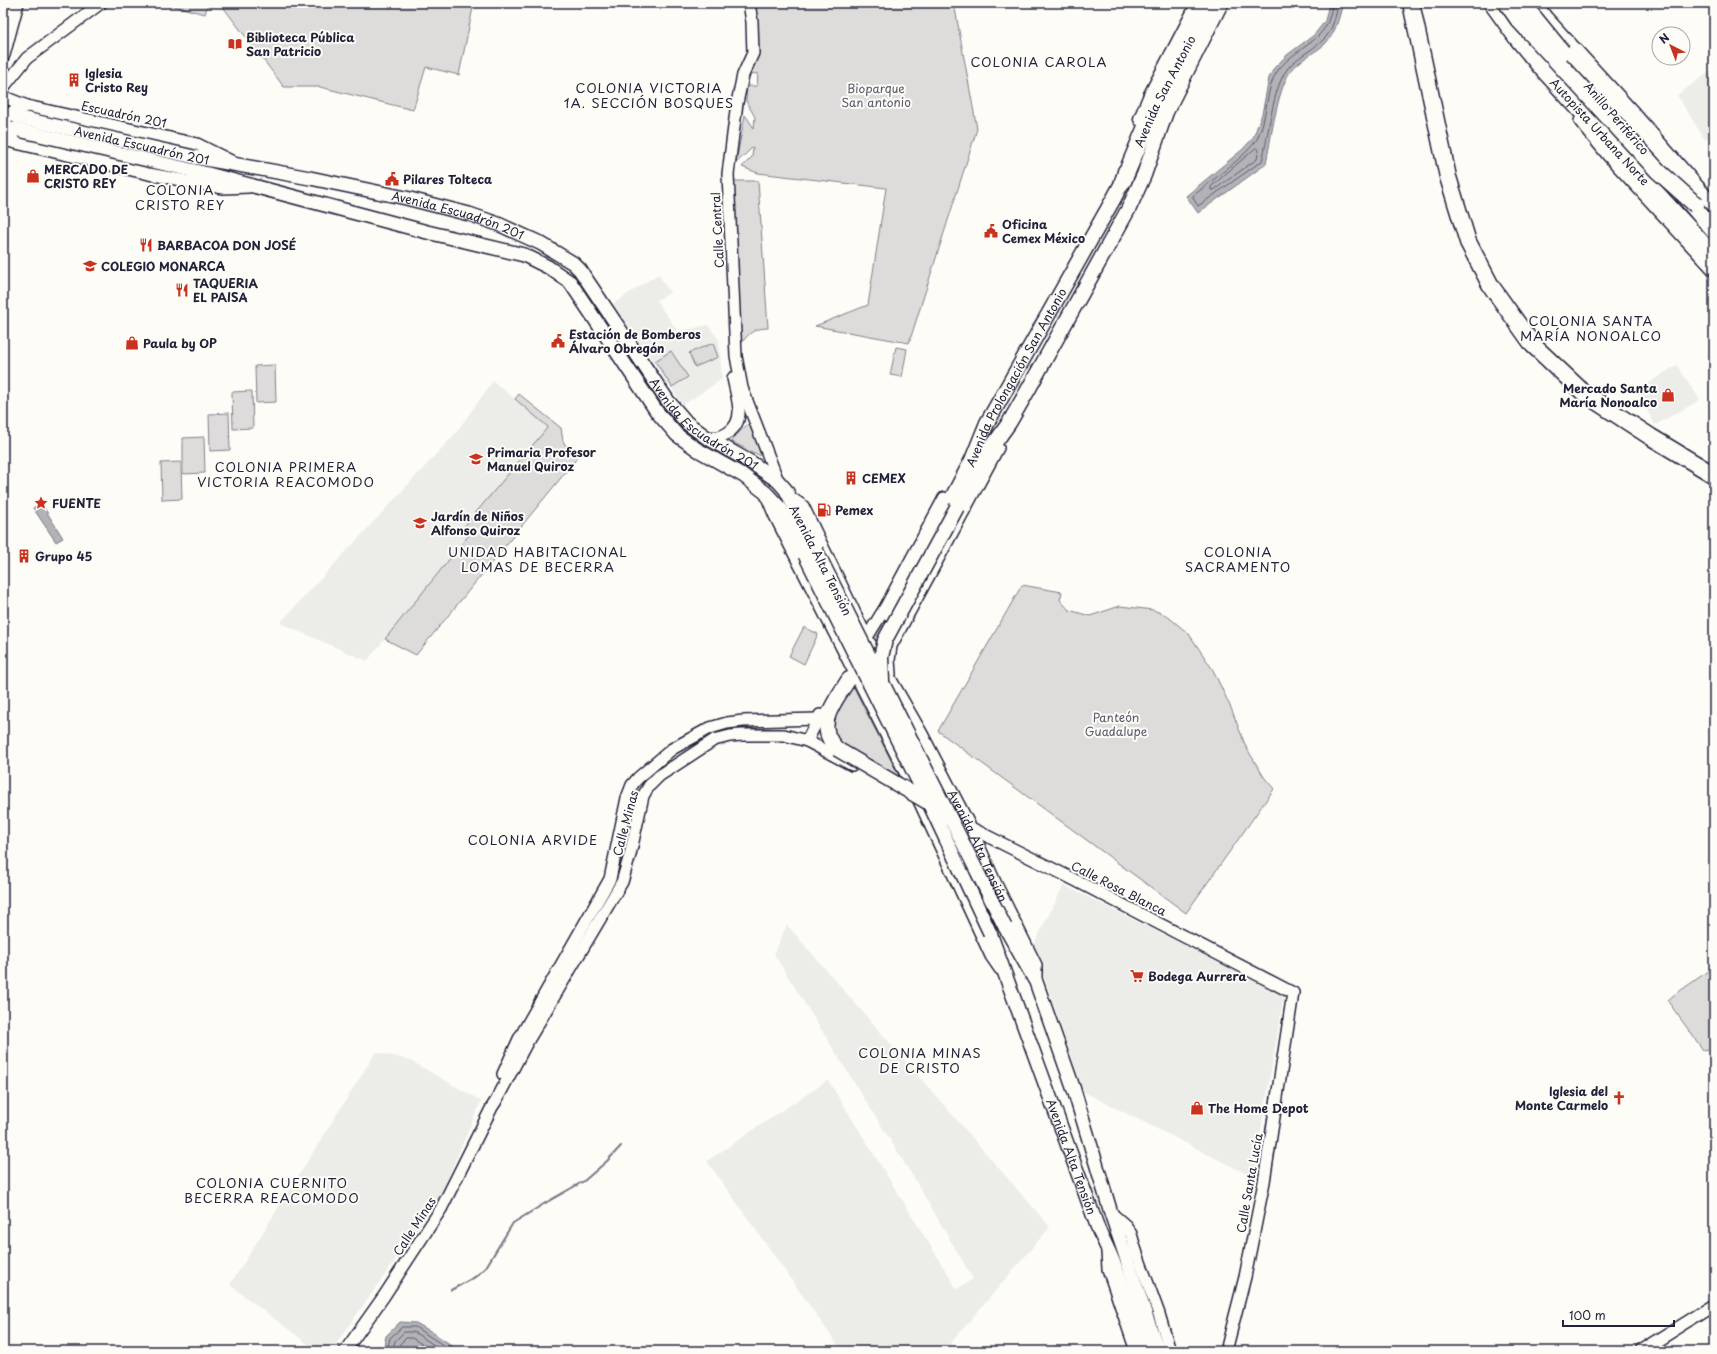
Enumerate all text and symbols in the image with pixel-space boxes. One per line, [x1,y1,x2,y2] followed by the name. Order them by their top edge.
[1651,26,1691,66] north arrow
[246,28,355,60] place label: Biblioteca Pública San Patricio
[1655,29,1673,47] text: N
[1129,32,1200,150] street label: Avenida San Antonio
[227,36,243,52] library icon: Biblioteca Pública San Patricio
[971,52,1107,71] district label: COLONIA CAROLA
[85,64,148,96] place label: Iglesia Cristo Rey
[66,72,82,88] building icon: Iglesia Cristo Rey
[1546,74,1654,189] street label: Autopista Urbana Norte
[564,78,734,112] district label: COLONIA VICTORIA 1A. SECCIÓN BOSQUES
[1580,78,1654,159] street label: Anillo Periférico
[841,79,911,111] park label: Bioparque San antonio
[80,96,168,132] street label: Escuadrón 201
[73,121,211,169] street label: Avenida Escuadrón 201
[44,160,128,192] place label: MERCADO DE CRISTO REY
[25,168,41,184] shop icon: MERCADO DE CRISTO REY
[403,170,492,188] place label: Pilares Tolteca
[384,171,400,187] public building icon: Pilares Tolteca
[135,180,225,214] district label: COLONIA CRISTO REY
[390,186,527,244] street label: Avenida Escuadrón 201
[706,191,728,269] street label: Calle Central
[1002,215,1085,247] place label: Oficina Cemex México
[983,223,999,239] public building icon: Oficina Cemex México
[157,236,297,254] place label: BARBACOA DON JOSÉ
[138,237,154,253] restaurant icon: BARBACOA DON JOSÉ
[101,257,226,275] place label: COLEGIO MONARCA
[82,258,98,274] school or university icon: COLEGIO MONARCA
[193,274,258,306] place label: TAQUERIA EL PAISA
[174,282,190,298] restaurant icon: TAQUERIA EL PAISA
[961,284,1071,470] street label: Avenida Prolongación San Antonio
[1520,311,1662,345] district label: COLONIA SANTA MARÍA NONOALCO
[569,325,701,357] place label: Estación de Bomberos Álvaro Obregón
[550,333,566,349] public building icon: Estación de Bomberos Álvaro Obregón
[143,334,217,352] place label: Paula by OP
[124,335,140,351] shop icon: Paula by OP
[646,374,762,474] street label: Avenida Escuadrón 201
[1560,379,1657,411] place label: Mercado Santa María Nonoalco
[1660,387,1676,403] shop icon: Mercado Santa María Nonoalco
[487,443,597,475] place label: Primaria Profesor Manuel Quiroz
[468,451,484,467] school or university icon: Primaria Profesor Manuel Quiroz
[197,457,375,491] district label: COLONIA PRIMERA VICTORIA REACOMODO
[862,469,906,487] place label: CEMEX
[843,470,859,486] building icon: CEMEX
[52,494,102,512] place label: FUENTE
[33,495,49,511] place icon: FUENTE
[835,501,874,519] place label: Pemex
[785,502,857,618] street label: Avenida Alta Tensión
[816,502,832,518] fuel station icon: Pemex
[431,507,524,539] place label: Jardín de Niños Alfonso Quiroz
[412,515,428,531] school or university icon: Jardín de Niños Alfonso Quiroz
[448,542,628,576] district label: UNIDAD HABITACIONAL LOMAS DE BECERRA
[1185,542,1291,576] district label: COLONIA SACRAMENTO
[35,547,93,565] place label: Grupo 45
[16,548,32,564] building icon: Grupo 45
[1085,708,1148,740] park label: Panteón Guadalupe
[944,786,1012,905] street label: Avenida Alta Tensión
[608,788,643,858] street label: Calle Minas
[468,830,598,849] district label: COLONIA ARVIDE
[1068,856,1170,920] street label: Calle Rosa Blanca
[1148,967,1247,985] place label: Bodega Aurrera
[1129,968,1145,984] supermarket icon: Bodega Aurrera
[858,1043,982,1077] district label: COLONIA MINAS DE CRISTO
[1515,1082,1608,1114] place label: Iglesia del Monte Carmelo
[1611,1090,1627,1106] church icon: Iglesia del Monte Carmelo
[1042,1096,1101,1217] street label: Avenida Alta Tensión
[1208,1099,1309,1117] place label: The Home Depot
[1189,1100,1205,1116] shop icon: The Home Depot
[1231,1131,1267,1234] street label: Calle Santa Lucía
[184,1173,360,1207] district label: COLONIA CUERNITO BECERRA REACOMODO
[388,1193,440,1259] street label: Calle Minas
[1563,1302,1674,1328] scale bar
[1569,1306,1606,1324] text: 100 m

